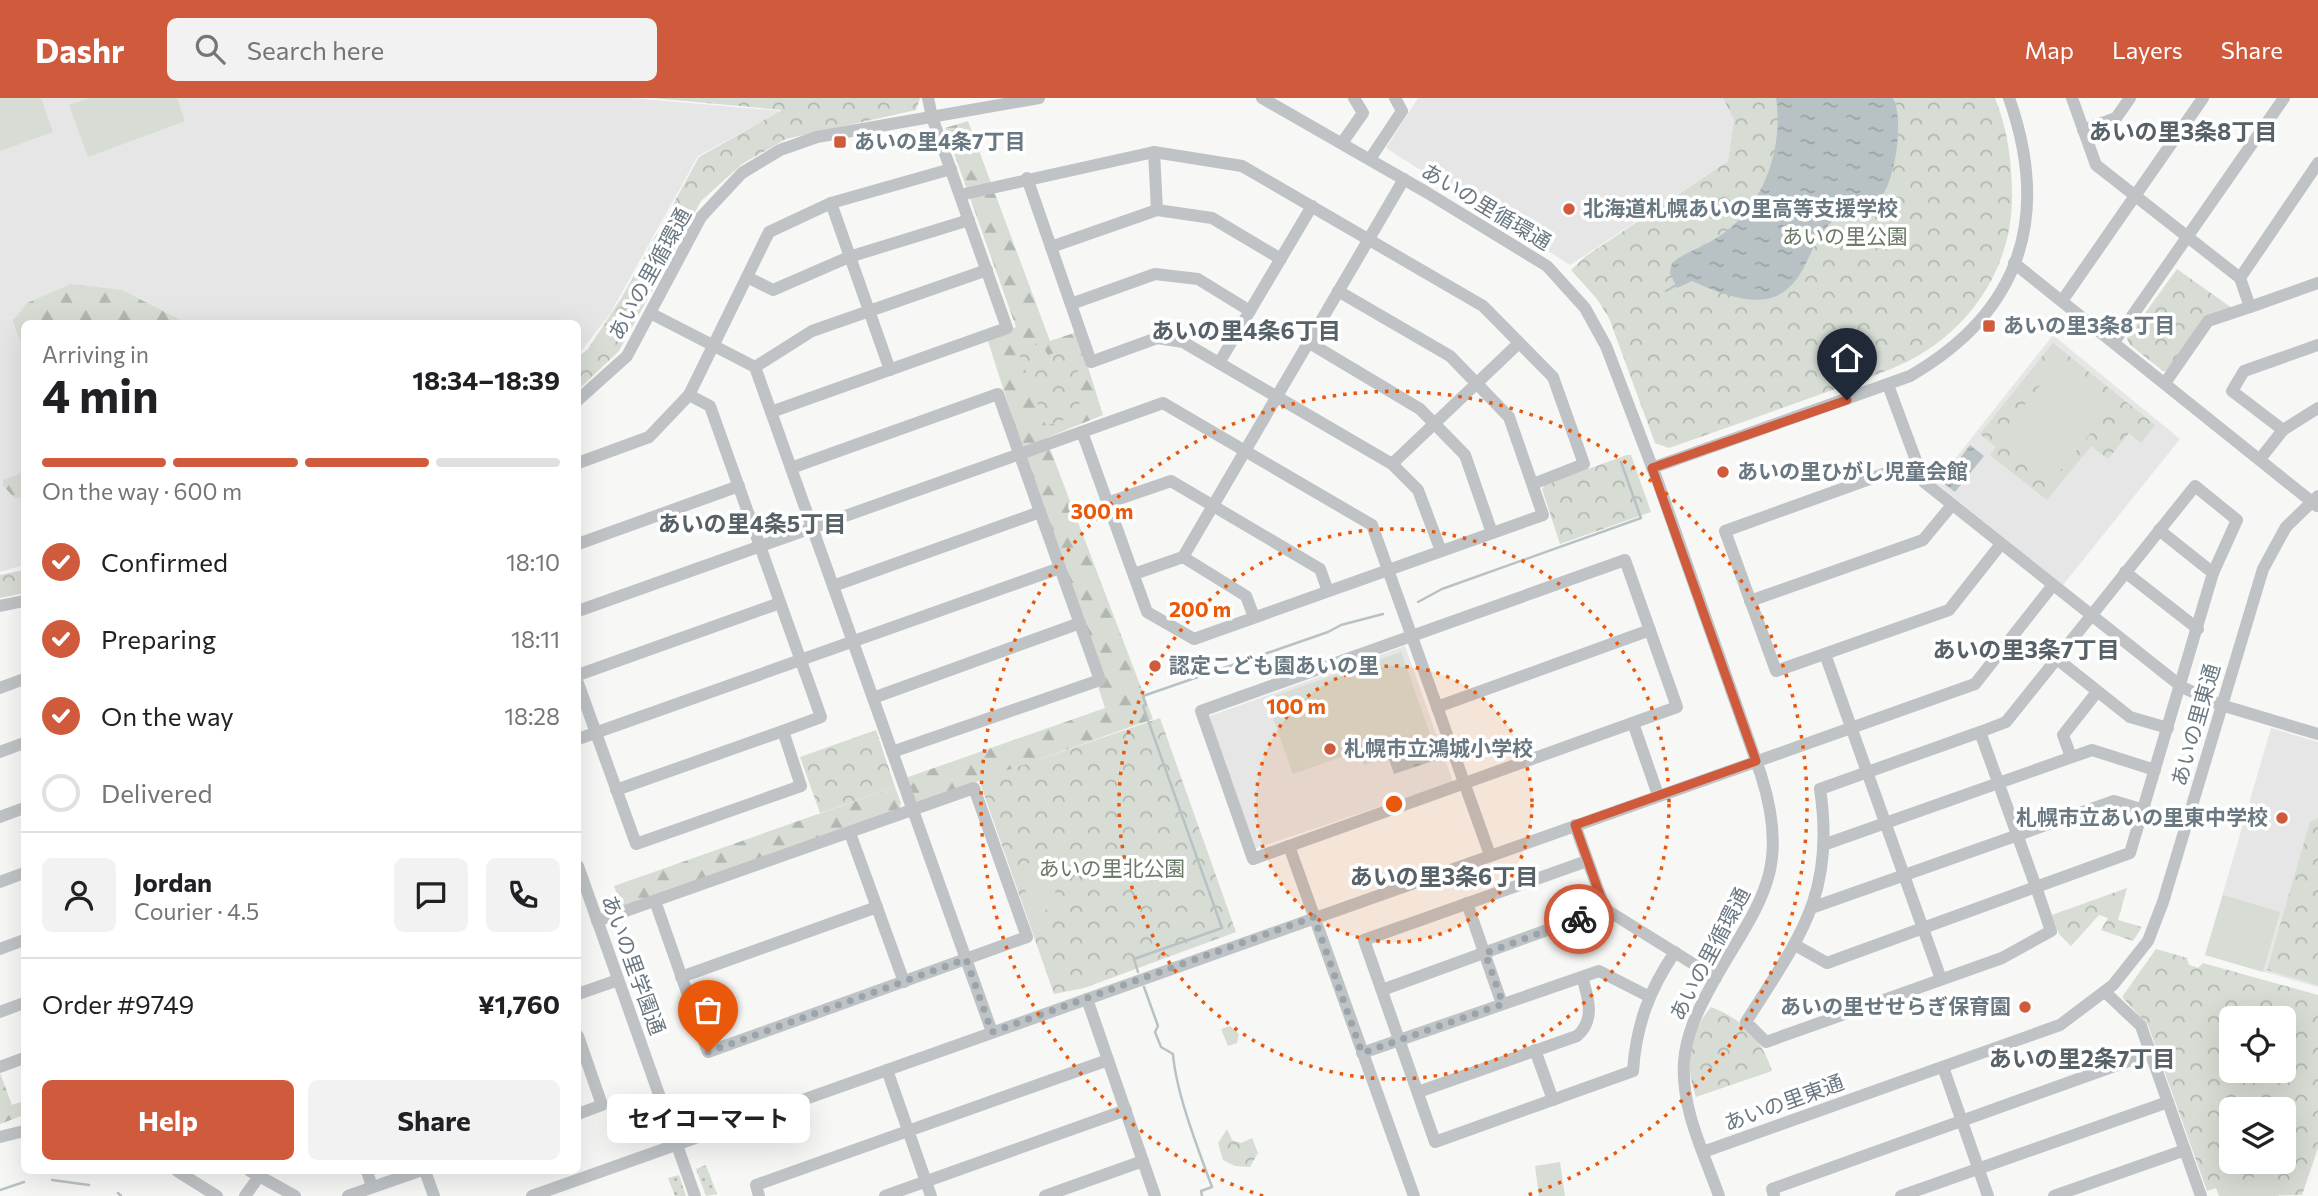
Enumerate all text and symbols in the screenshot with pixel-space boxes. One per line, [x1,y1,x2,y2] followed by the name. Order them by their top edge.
[167,18,657,81] search box
[35,29,125,70] text: Dashr
[191,30,229,68] icon: search
[247,34,384,65] text: Search here
[2025,35,2074,64] text: Map
[2112,35,2183,64] text: Layers
[2221,35,2283,64] text: Share
[2089,117,2277,145] district label: あいの里3条8丁目
[854,128,1025,153] place label: あいの里4条7丁目
[832,134,848,150] marker: あいの里4条7丁目
[1417,157,1556,254] street label: あいの里循環通
[1583,195,1898,220] place label: 北海道札幌あいの里高等支援学校
[1561,201,1577,217] marker: 北海道札幌あいの里高等支援学校
[602,203,695,344] street label: あいの里循環通
[1782,223,1908,248] park label: あいの里公園
[2003,312,2175,337] place label: あいの里3条8丁目
[1151,316,1341,344] district label: あいの里4条6丁目
[1981,318,1997,334] marker: あいの里3条8丁目
[1817,328,1877,400] pin
[1828,339,1866,377] icon: home
[42,340,149,368] text: Arriving in
[412,364,560,395] text: 18:34–18:39
[42,366,159,422] text: 4 min
[1737,458,1968,483] place label: あいの里ひがし児童会館
[1715,464,1731,480] marker: あいの里ひがし児童会館
[42,477,242,505] text: On the way · 600 m
[1071,498,1133,523] text: 300 m
[658,509,846,537] district label: あいの里4条5丁目
[42,543,80,581] icon: check
[101,546,228,577] text: Confirmed
[506,548,560,576] text: 18:10
[1169,596,1231,621] text: 200 m
[42,620,80,658] icon: check
[101,623,216,654] text: Preparing
[511,625,560,653] text: 18:11
[1932,635,2120,663] district label: あいの里3条7丁目
[1169,652,1379,677] place label: 認定こども園あいの里
[1147,658,1163,674] marker: 認定こども園あいの里
[2165,661,2224,789] street label: あいの里東通
[1266,693,1326,718] text: 100 m
[42,697,80,735] icon: check
[101,700,234,731] text: On the way
[504,702,560,730] text: 18:28
[1344,735,1533,760] place label: 札幌市立鴻城小学校
[1322,741,1338,757] marker: 札幌市立鴻城小学校
[101,777,212,808] text: Delivered
[1382,792,1406,816] centre of rings
[2016,804,2268,829] place label: 札幌市立あいの里東中学校
[2274,810,2290,826] marker: 札幌市立あいの里東中学校
[1039,855,1186,880] park label: あいの里北公園
[42,858,116,932] button: person
[394,858,468,932] button: chat
[486,858,560,932] button: phone
[1350,862,1538,890] district label: あいの里3条6丁目
[134,866,212,897] text: Jordan
[1663,883,1754,1024] street label: あいの里循環通
[1544,884,1614,954] courier
[598,891,671,1038] street label: あいの里学園通
[134,897,259,925] text: Courier · 4.5
[1560,900,1598,938] icon: bike
[678,980,738,1052] pin
[42,988,194,1019] text: Order #9749
[478,988,560,1019] text: ¥1,760
[689,991,727,1029] icon: bag
[1780,993,2011,1018] place label: あいの里せせらぎ保育園
[2017,999,2033,1015] marker: あいの里せせらぎ保育園
[2219,1006,2296,1174] map controls
[2219,1006,2296,1083] button: locate
[1989,1044,2175,1072] district label: あいの里2条7丁目
[1720,1068,1847,1135] street label: あいの里東通
[42,1080,294,1160] button: Help
[308,1080,560,1160] button: Share
[606,1094,810,1143] callout: セイコーマート
[2219,1097,2296,1174] button: layers
[628,1104,789,1132] text: セイコーマート

